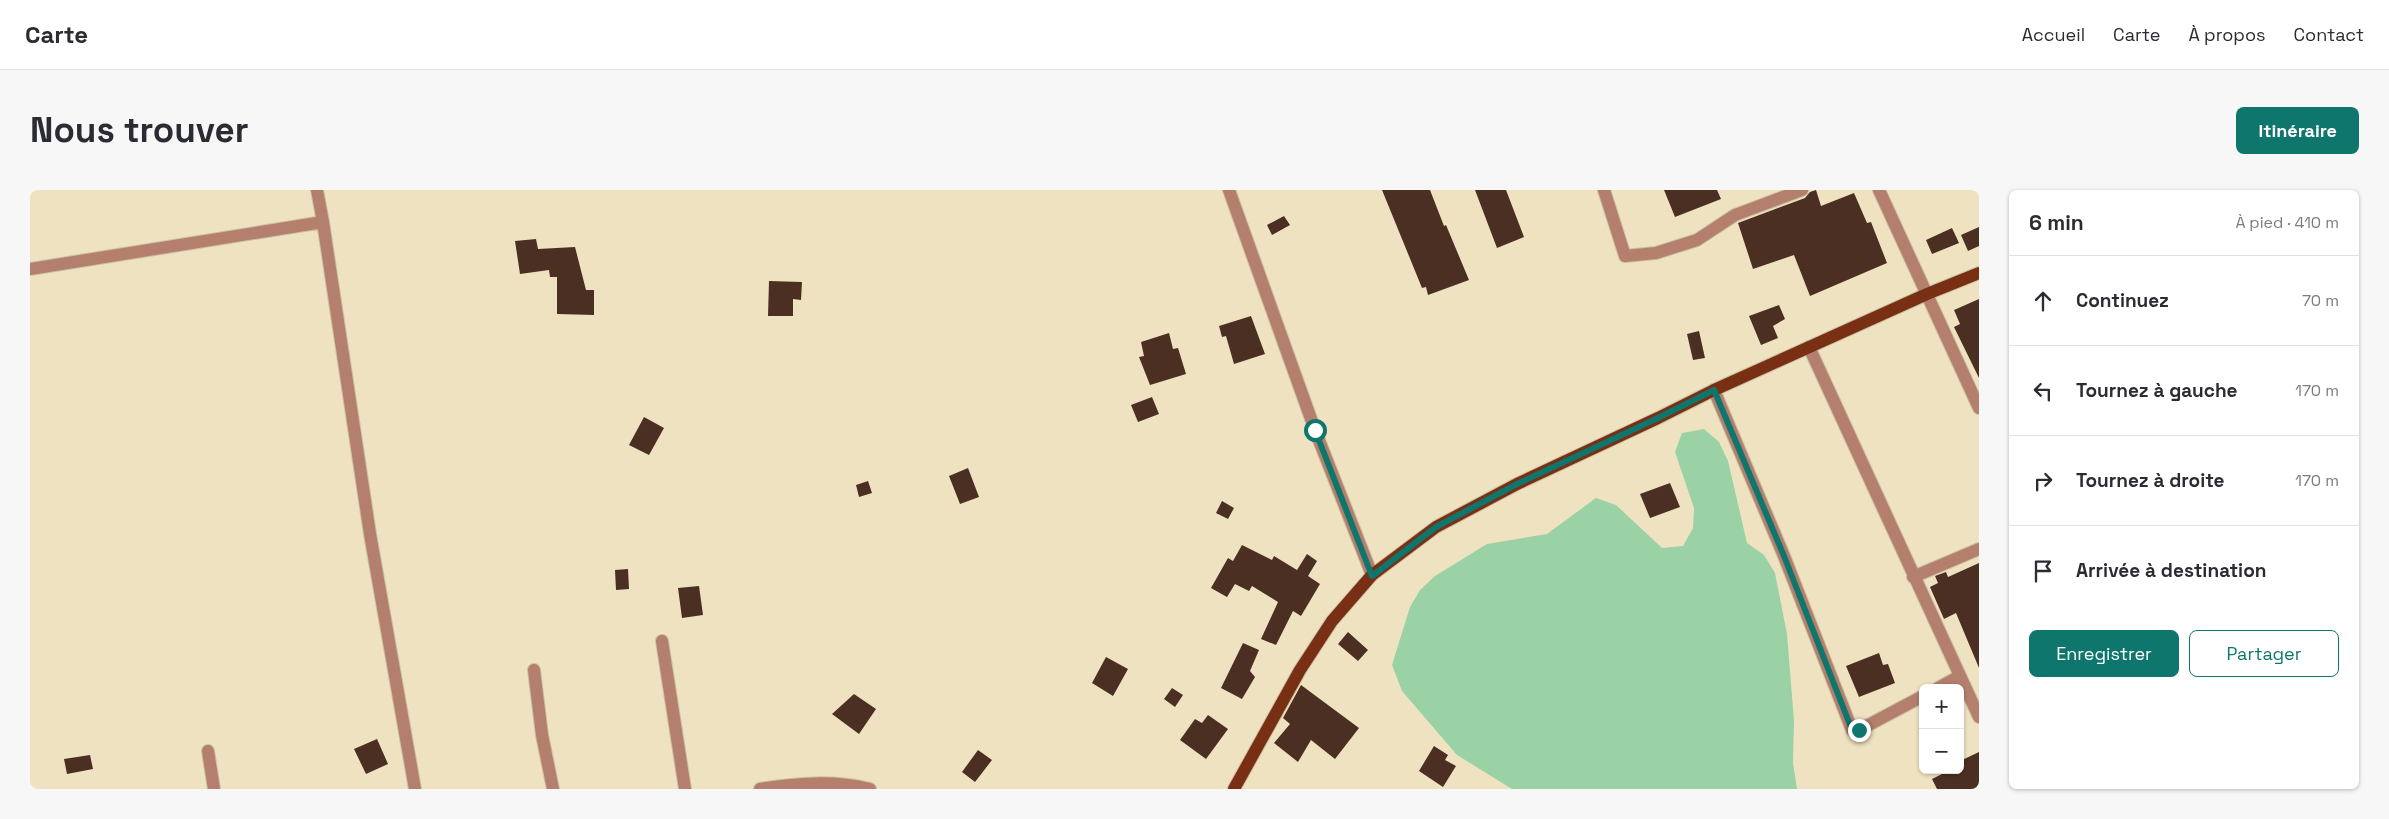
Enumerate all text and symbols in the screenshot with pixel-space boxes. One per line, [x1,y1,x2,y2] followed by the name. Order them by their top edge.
[25,19,88,50] text: Carte
[2022,23,2085,46] text: Accueil
[2113,23,2160,46] text: Carte
[2188,23,2266,46] text: À propos
[2294,23,2364,46] text: Contact
[2236,107,2359,154] button: Itinéraire
[30,108,249,152] text: Nous trouver
[2029,209,2084,236] text: 6 min
[2235,212,2339,233] text: À pied · 410 m
[2029,287,2057,315] icon: ahead
[2076,288,2169,313] text: Continuez
[2302,290,2339,311] text: 70 m
[2029,377,2057,405] icon: left
[2076,378,2238,403] text: Tournez à gauche
[2295,380,2339,401] text: 170 m
[1304,419,1327,442] route start
[2029,467,2057,495] icon: right
[2076,468,2225,493] text: Tournez à droite
[2295,470,2339,491] text: 170 m
[2029,557,2057,585] icon: arrive
[2076,558,2266,583] text: Arrivée à destination
[2029,630,2179,677] button: Enregistrer
[2189,630,2339,677] button: Partager
[1919,684,1964,774] map controls
[1919,684,1964,729] button: +
[1848,719,1871,742] route end
[1919,729,1964,774] button: −

